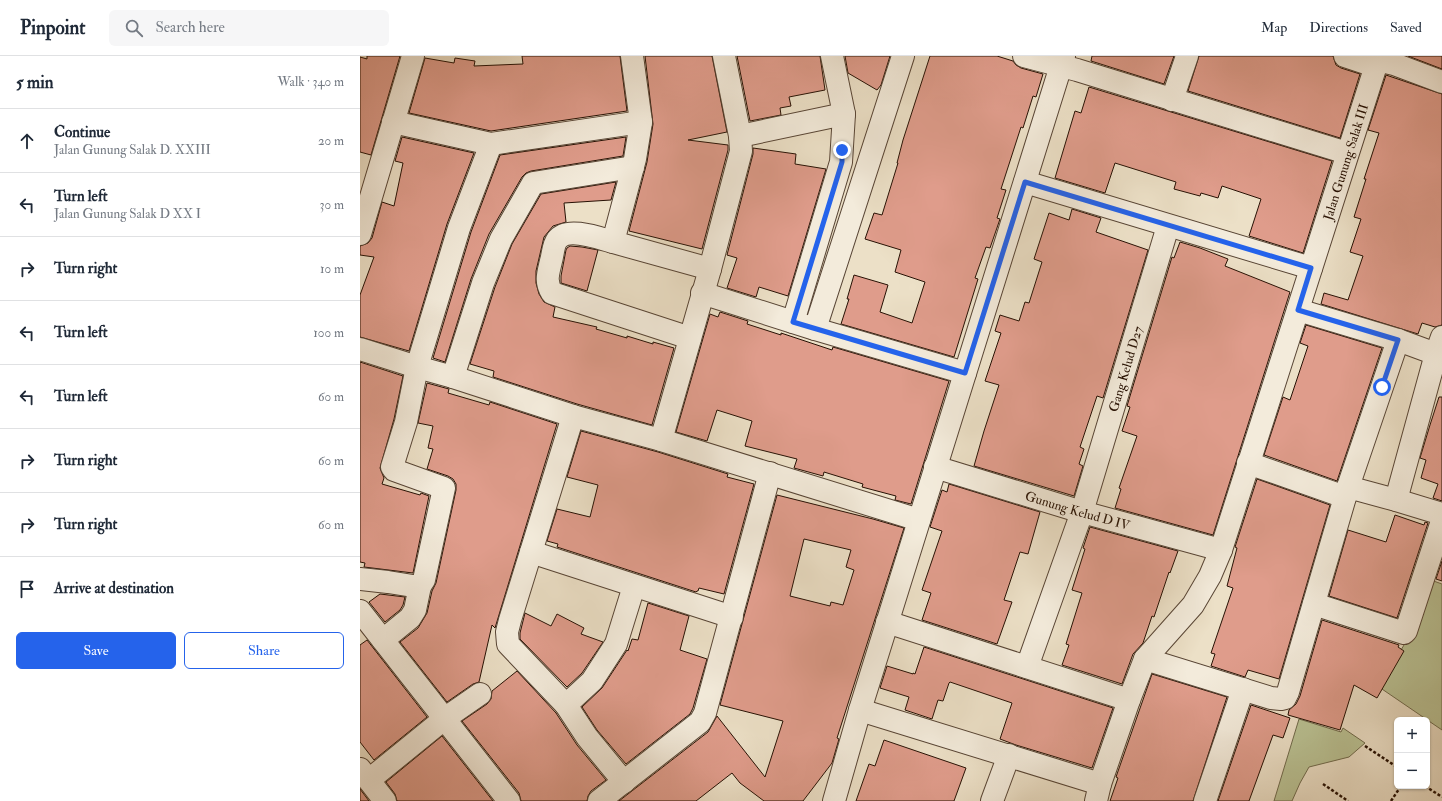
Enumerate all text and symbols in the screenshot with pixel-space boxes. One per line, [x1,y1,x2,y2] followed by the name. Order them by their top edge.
[109,10,389,46] search box
[20,16,85,40] text: Pinpoint
[123,17,145,39] icon: search
[155,18,225,37] text: Search here
[1261,19,1287,36] text: Map
[1309,19,1368,36] text: Directions
[1390,19,1422,36] text: Saved
[16,72,54,93] text: 5 min
[278,74,344,90] text: Walk · 340 m
[1320,102,1372,223] street label: Jalan Gunung Salak III
[54,123,110,142] text: Continue
[16,130,38,152] icon: ahead
[318,133,344,149] text: 20 m
[833,141,851,159] route end
[54,142,211,158] text: Jalan Gunung Salak D. XXIII
[54,187,108,206] text: Turn left
[16,194,38,216] icon: left
[320,197,344,213] text: 30 m
[54,206,201,222] text: Jalan Gunung Salak D XX I
[16,258,38,280] icon: right
[54,259,117,278] text: Turn right
[320,261,344,277] text: 10 m
[16,322,38,344] icon: left
[54,323,108,342] text: Turn left
[1106,324,1146,414] street label: Gang Kelud D27
[313,325,344,341] text: 100 m
[1373,378,1391,396] route start
[16,386,38,408] icon: left
[54,387,108,406] text: Turn left
[318,389,344,405] text: 60 m
[16,450,38,472] icon: right
[54,451,117,470] text: Turn right
[318,453,344,469] text: 60 m
[1023,488,1132,534] street label: Gunung Kelud D IV
[16,514,38,536] icon: right
[54,515,117,534] text: Turn right
[318,517,344,533] text: 60 m
[16,578,38,600] icon: arrive
[54,579,174,598] text: Arrive at destination
[16,632,176,669] button: Save
[184,632,344,669] button: Share
[1394,717,1430,789] map controls
[1394,717,1430,753] button: +
[1394,753,1430,789] button: −

